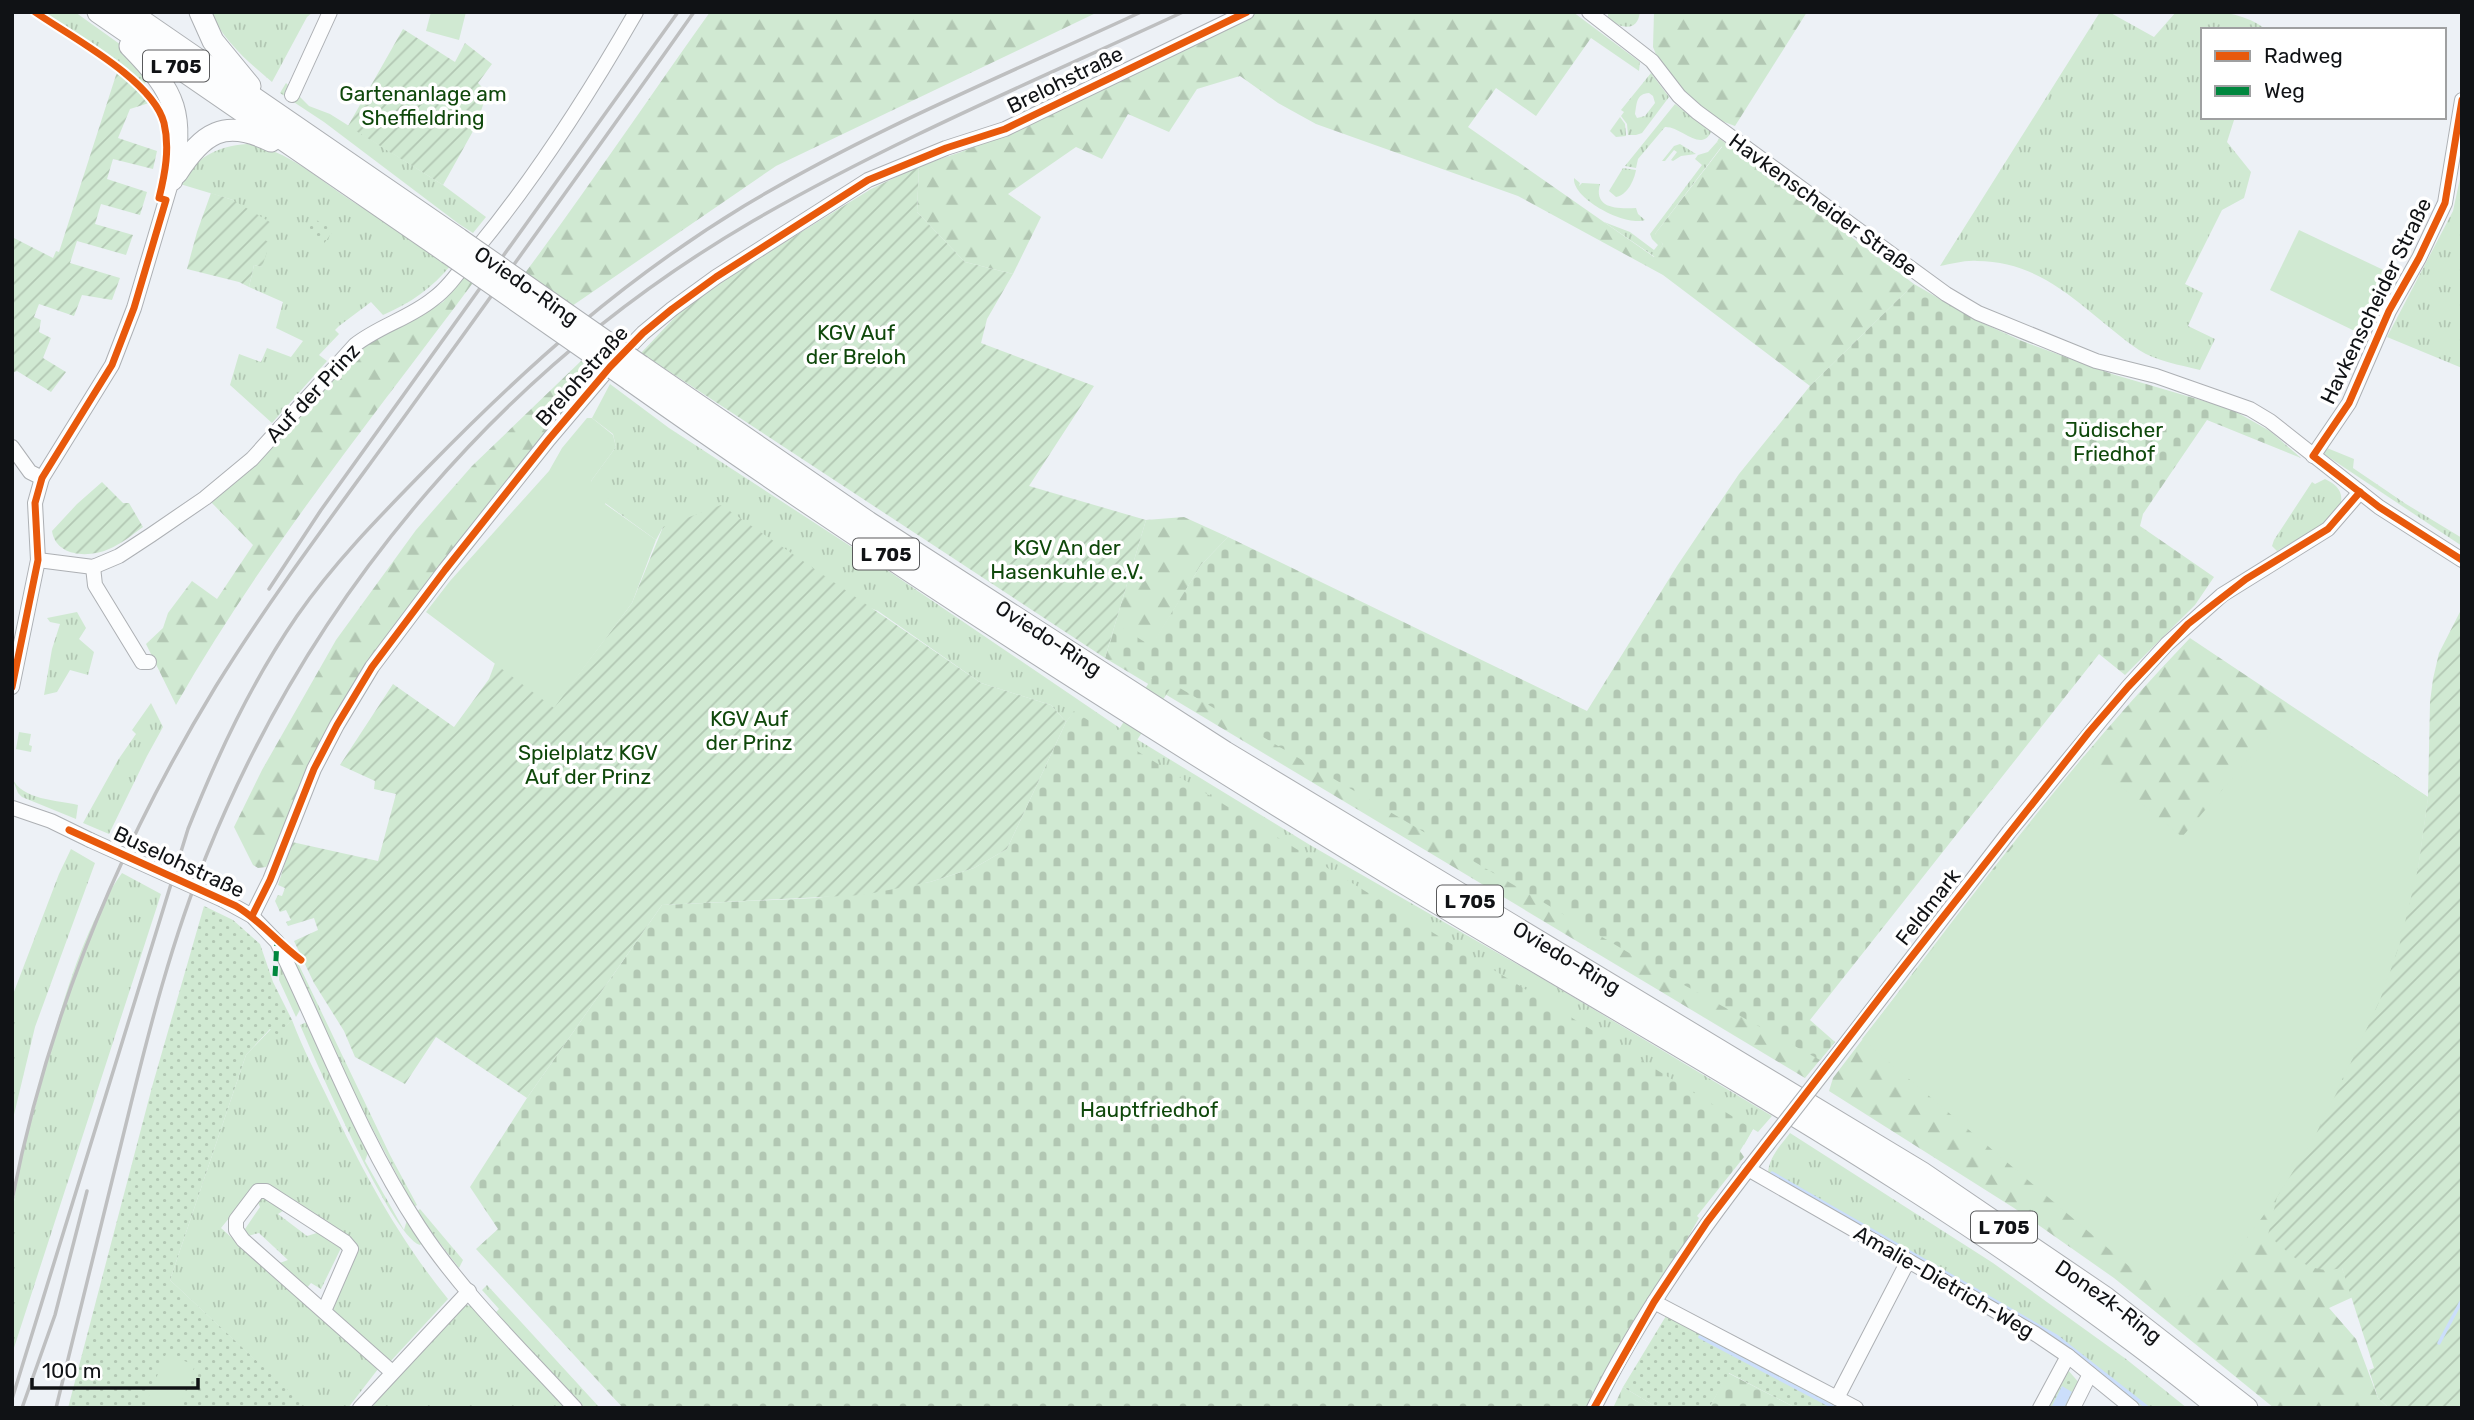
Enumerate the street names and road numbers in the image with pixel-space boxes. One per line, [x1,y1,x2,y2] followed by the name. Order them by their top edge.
[1003,41,1127,118] street label: Brelohstraße
[143,50,209,82] road number: L 705
[1724,128,1922,281] street label: Havkenscheider Straße
[2315,194,2436,408] street label: Havkenscheider Straße
[470,241,583,331] street label: Oviedo-Ring
[530,321,633,431] street label: Brelohstraße
[260,338,365,447] street label: Auf der Prinz
[853,538,919,569] road number: L 705
[991,594,1106,681] street label: Oviedo-Ring
[110,820,249,903] street label: Buselohstraße
[1890,863,1965,950] street label: Feldmark
[1437,886,1503,917] road number: L 705
[1508,916,1625,1000] street label: Oviedo-Ring
[1971,1212,2037,1242] road number: L 705
[1850,1220,2039,1343] street label: Amalie-Dietrich-Weg
[2051,1254,2167,1349] street label: Donezk-Ring

